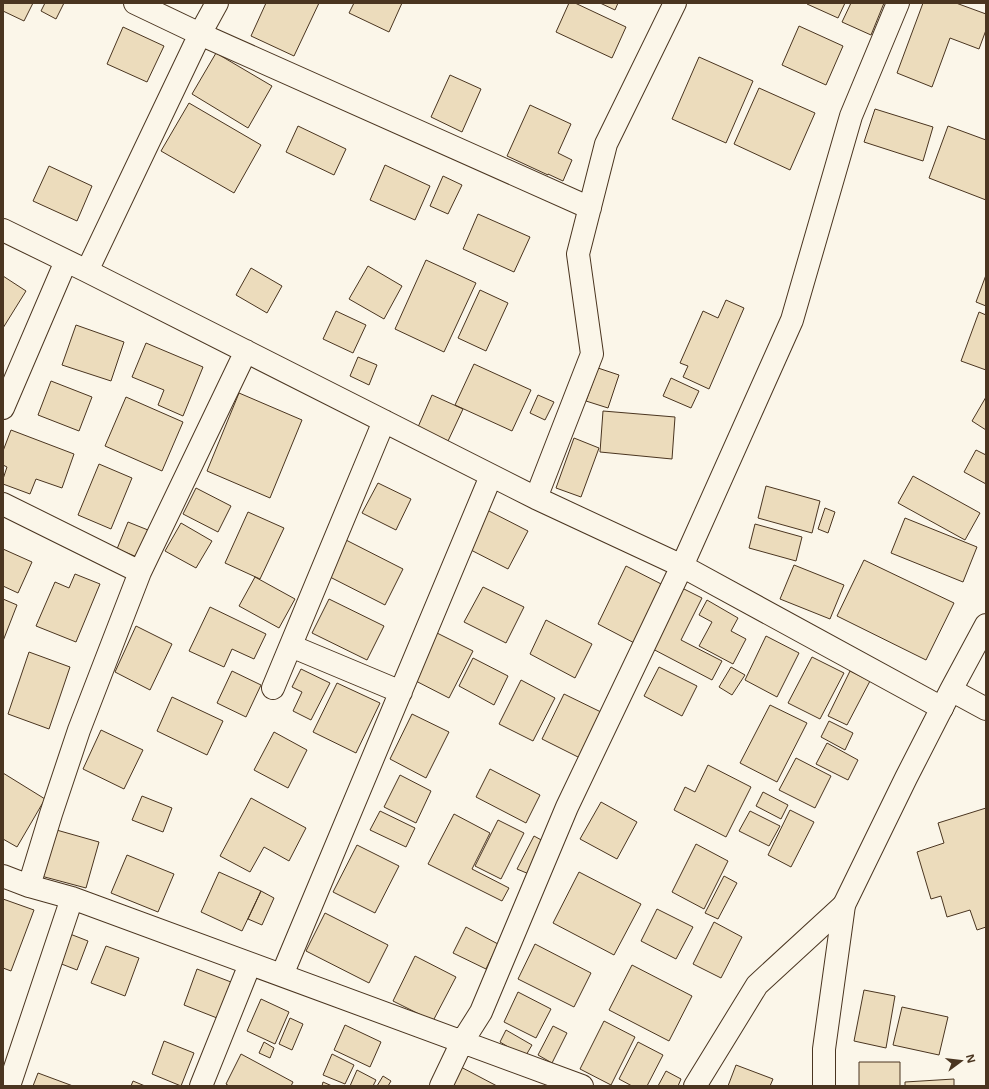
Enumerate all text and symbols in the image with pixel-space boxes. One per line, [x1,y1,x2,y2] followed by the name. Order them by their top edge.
[941,1041,981,1081] north arrow
[963,1052,980,1065] text: N

